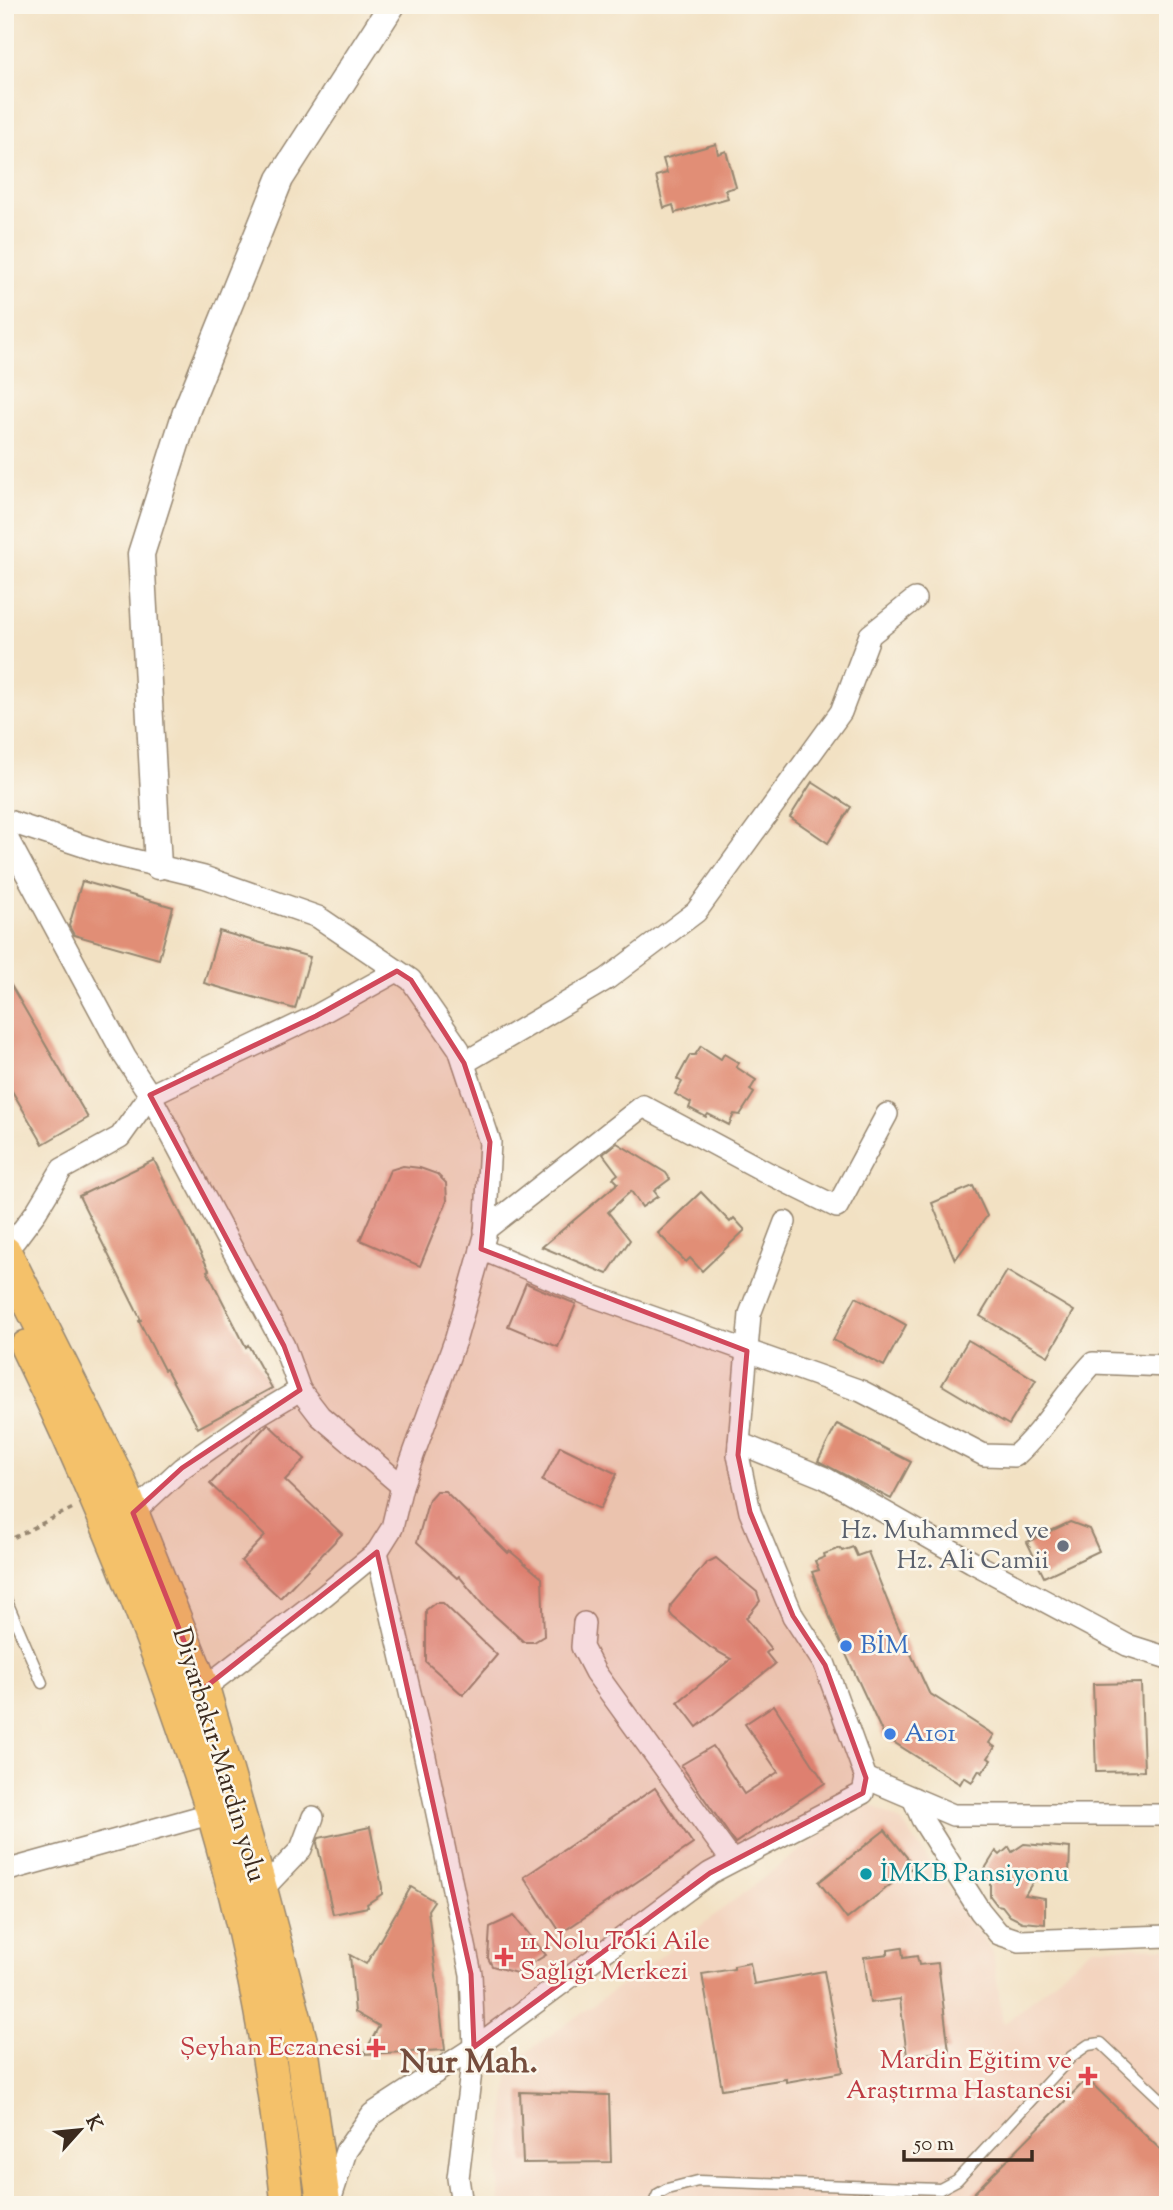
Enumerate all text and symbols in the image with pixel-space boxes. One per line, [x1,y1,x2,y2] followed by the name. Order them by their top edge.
[841,1513,1049,1580] place label: Hz. Muhammed ve Hz. Ali Camii
[1055,1538,1071,1554] marker: Hz. Muhammed ve Hz. Ali Camii
[162,1623,274,1887] street label: Diyarbakır-Mardin yolu
[860,1628,909,1665] place label: BİM
[838,1638,854,1654] marker: BİM
[904,1716,956,1753] place label: A101
[882,1726,898,1742] marker: A101
[880,1856,1069,1893] place label: İMKB Pansiyonu
[858,1866,874,1882] marker: İMKB Pansiyonu
[520,1924,710,1991] place label: 11 Nolu Toki Aile Sağlığı Merkezi
[494,1947,514,1967] marker: 11 Nolu Toki Aile Sağlığı Merkezi
[180,2030,362,2067] place label: Şeyhan Eczanesi
[368,2040,384,2056] marker: Şeyhan Eczanesi
[400,2040,538,2088] district label: Nur Mah.
[846,2043,1072,2110] place label: Mardin Eğitim ve Araştırma Hastanesi
[1078,2066,1098,2086] marker: Mardin Eğitim ve Araştırma Hastanesi
[46,2094,116,2164] north arrow
[78,2111,108,2136] text: K
[904,2119,1031,2163] scale bar
[913,2130,954,2160] text: 50 m

